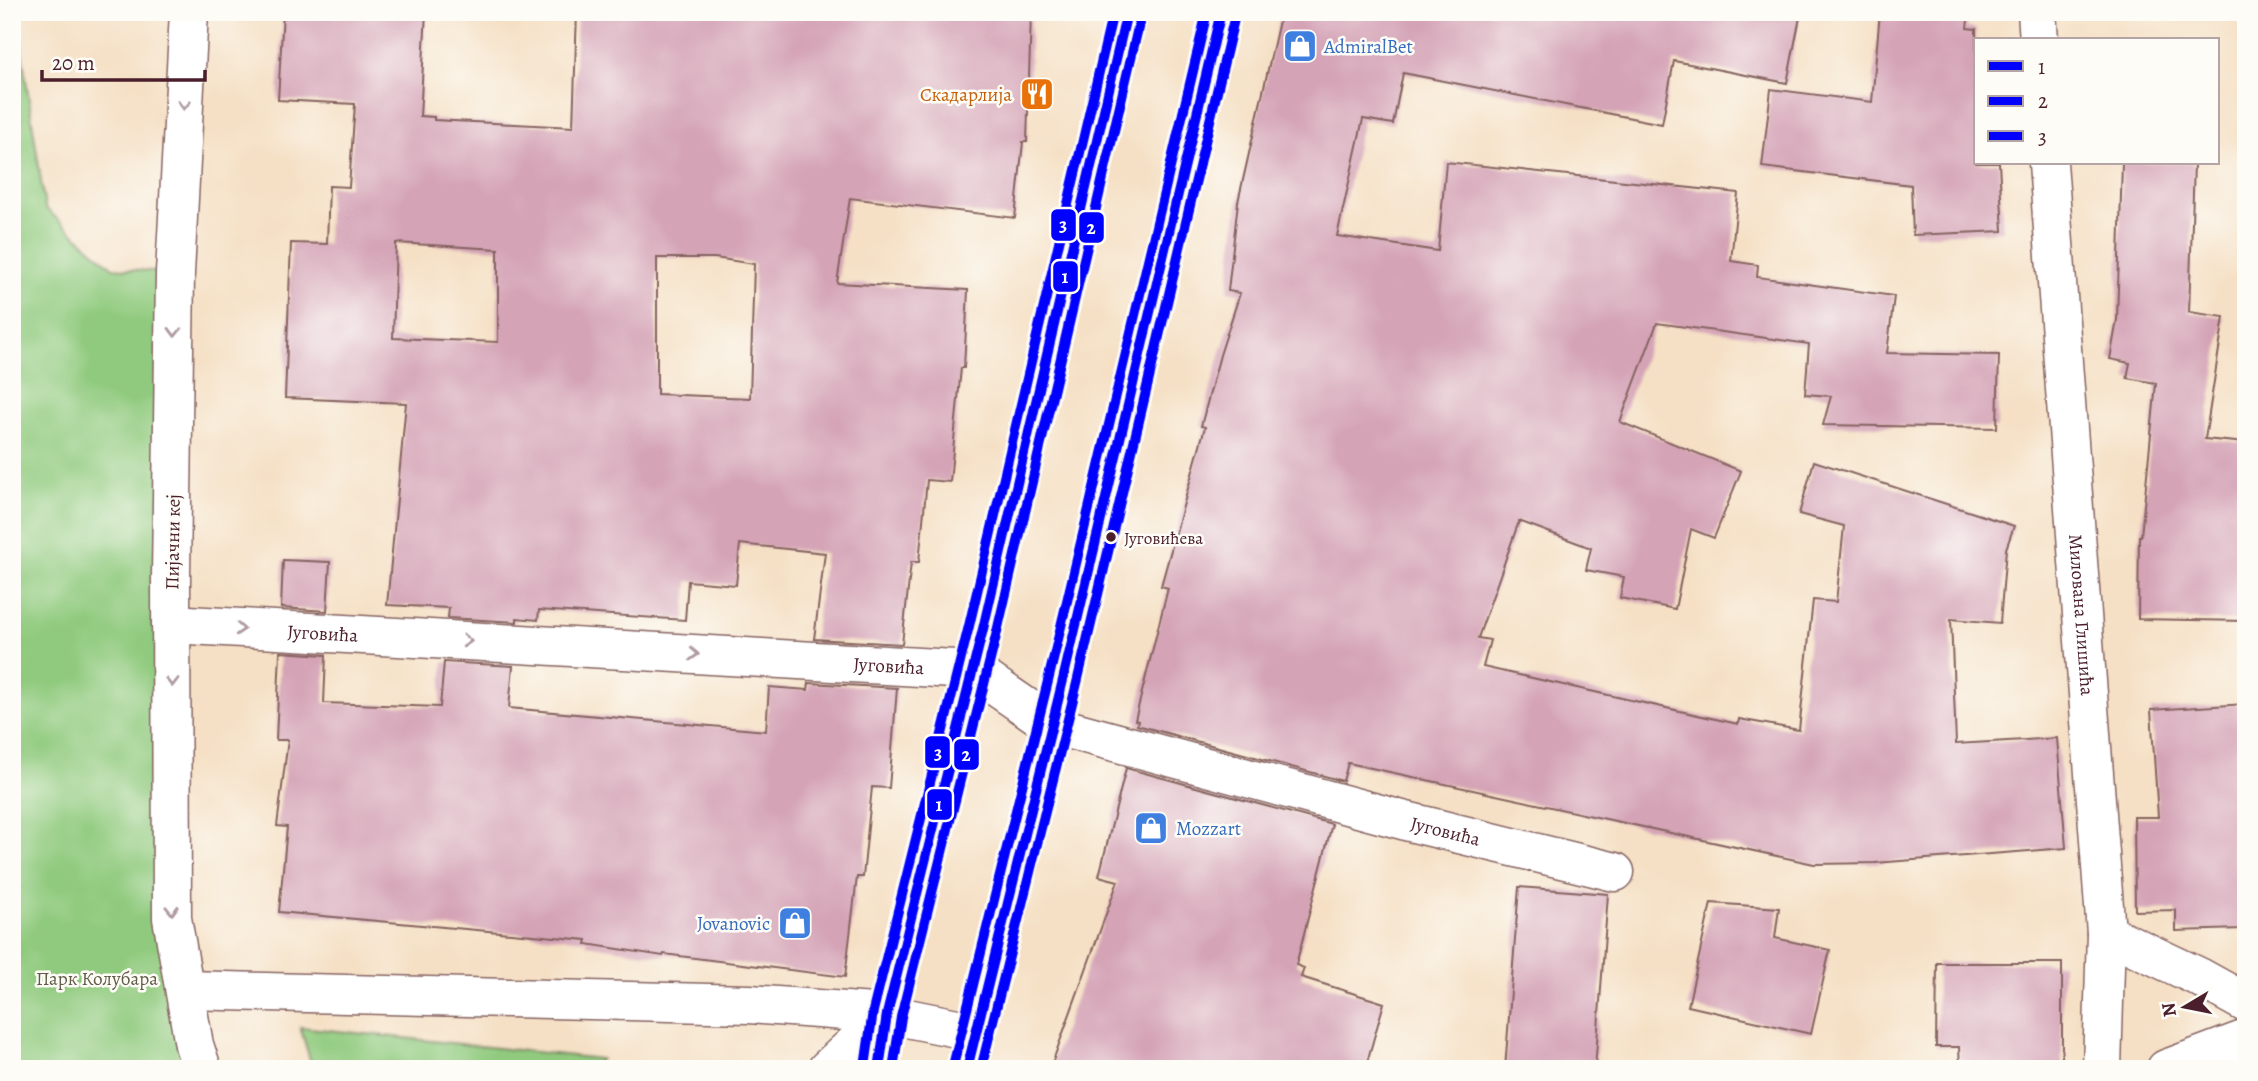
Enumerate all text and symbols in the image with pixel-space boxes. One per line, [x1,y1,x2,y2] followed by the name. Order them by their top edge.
[1281,27,1319,65] shop icon: AdmiralBet
[1323,34,1413,60] place label: AdmiralBet
[42,38,205,82] scale bar
[1974,38,2220,164] legend
[52,49,95,77] text: 20 m
[2038,53,2045,81] text: 1
[1018,75,1056,113] restaurant icon: Скадарлија
[920,82,1012,108] place label: Скадарлија
[2038,87,2048,115] text: 2
[176,100,191,111] one-way arrow
[2038,123,2047,151] text: 3
[1050,208,1077,242] line badge: 3
[1078,211,1105,244] line badge: 2
[1059,212,1067,238] text: 3
[1086,215,1096,241] text: 2
[1052,260,1079,293] line badge: 1
[1062,264,1069,290] text: 1
[167,327,182,338] one-way arrow
[159,494,187,590] street label: Пијачни кеј
[1124,527,1203,550] place label: Југовићева
[1104,530,1118,544] marker: Југовићева
[2062,533,2100,697] street label: Милована Глишића
[287,619,359,649] street label: Југовића
[234,621,245,636] one-way arrow
[462,634,473,649] one-way arrow
[689,647,700,662] one-way arrow
[853,651,925,681] street label: Југовића
[164,677,180,688] one-way arrow
[924,735,951,769] line badge: 3
[953,738,980,771] line badge: 2
[934,740,942,766] text: 3
[961,742,971,768] text: 2
[926,788,953,821] line badge: 1
[936,792,943,818] text: 1
[1132,809,1170,847] shop icon: Mozzart
[1408,811,1483,853] street label: Југовића
[1176,816,1241,842] place label: Mozzart
[165,904,180,915] one-way arrow
[776,904,814,942] shop icon: Jovanovic
[697,911,770,937] place label: Jovanovic
[36,966,158,992] park label: Парк Колубара
[2150,972,2220,1042] north arrow
[2155,1001,2183,1019] text: N

